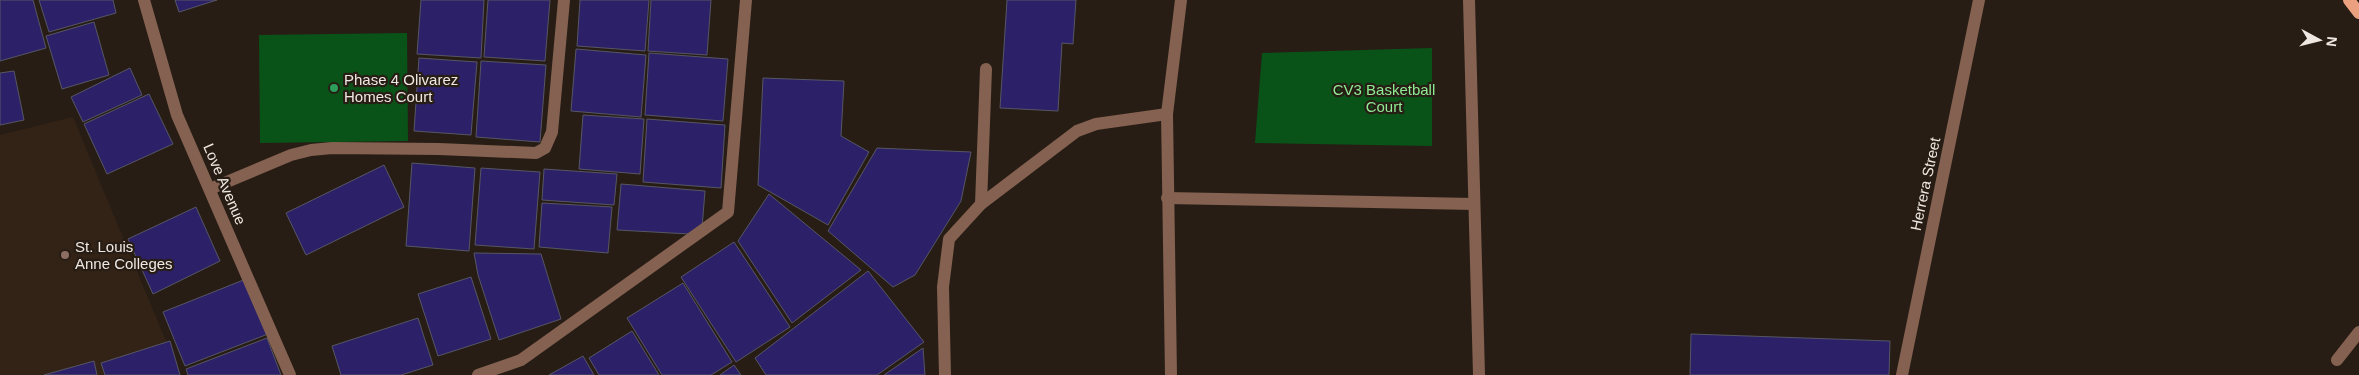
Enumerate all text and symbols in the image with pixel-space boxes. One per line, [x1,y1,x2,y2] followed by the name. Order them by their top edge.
[2294,15,2344,65] north arrow
[2323,36,2340,48] text: N
[344,71,458,105] place label: Phase 4 Olivarez Homes Court
[1333,81,1435,115] park label: CV3 Basketball Court
[328,82,340,94] marker: Phase 4 Olivarez Homes Court
[1907,135,1943,232] street label: Herrera Street
[200,141,250,227] street label: Love Avenue
[75,238,173,272] place label: St. Louis Anne Colleges
[59,249,71,261] marker: St. Louis Anne Colleges

